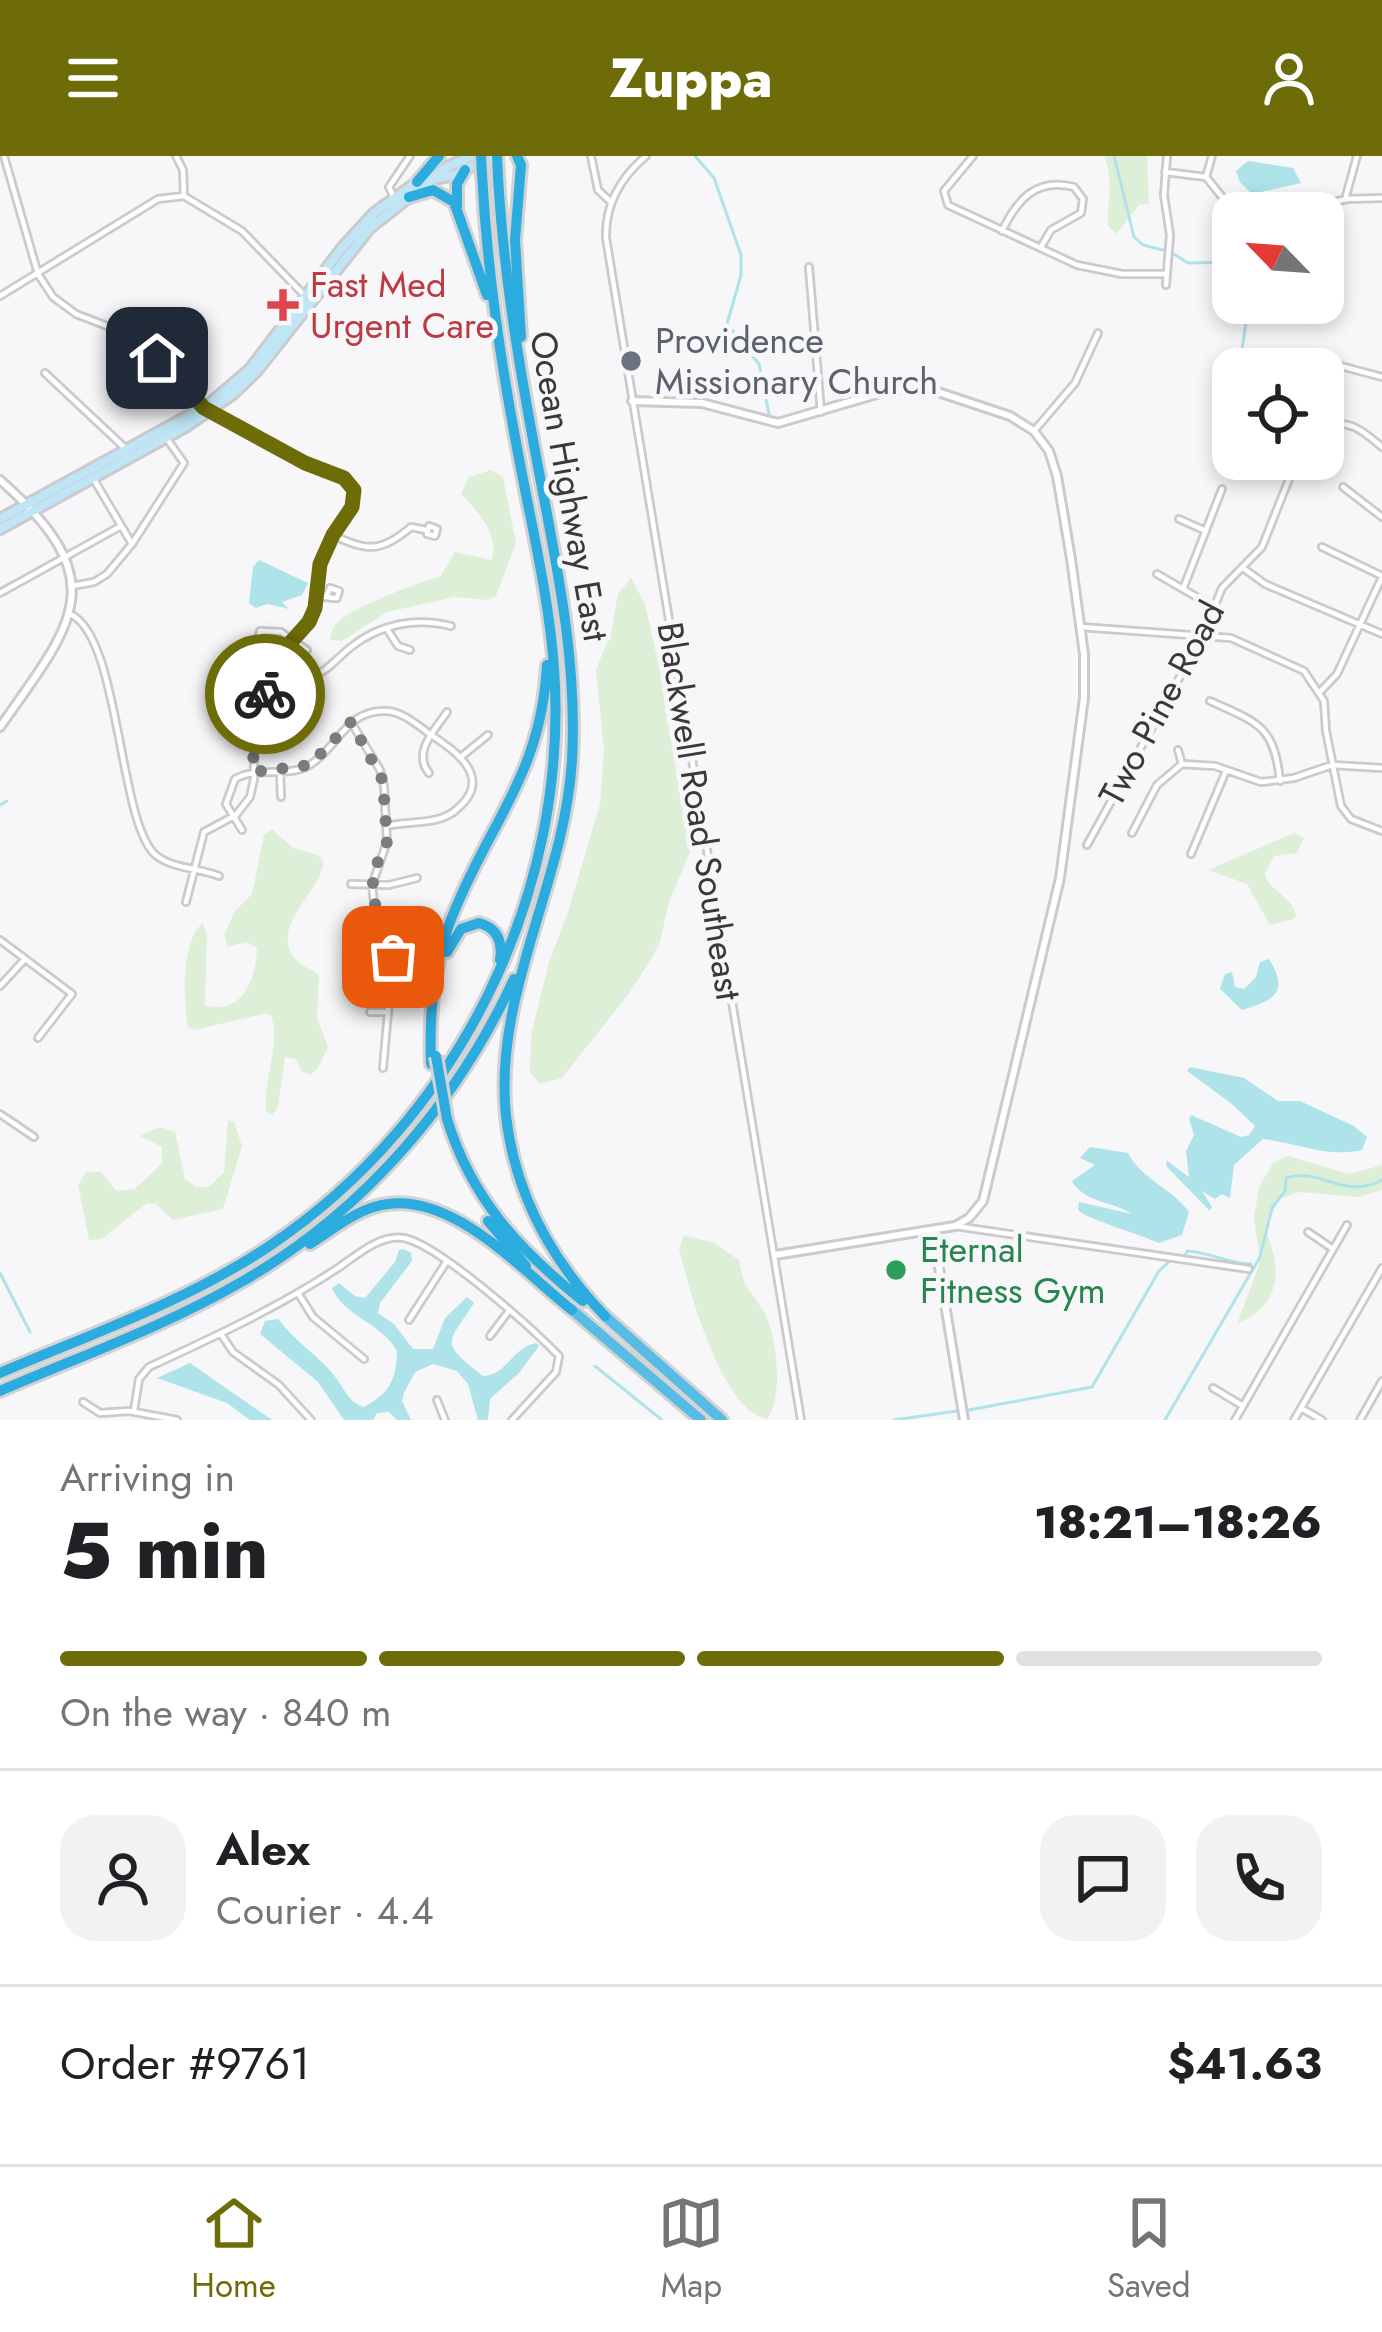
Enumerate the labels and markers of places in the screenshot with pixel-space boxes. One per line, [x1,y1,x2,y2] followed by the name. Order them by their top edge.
[310,258,494,351] place label: Fast Med Urgent Care
[267,289,299,321] marker: Fast Med Urgent Care
[106,307,208,409] pin
[655,314,938,407] place label: Providence Missionary Church
[618,348,644,374] marker: Providence Missionary Church
[342,906,444,1008] pin
[920,1223,1106,1316] place label: Eternal Fitness Gym
[883,1257,909,1283] marker: Eternal Fitness Gym

